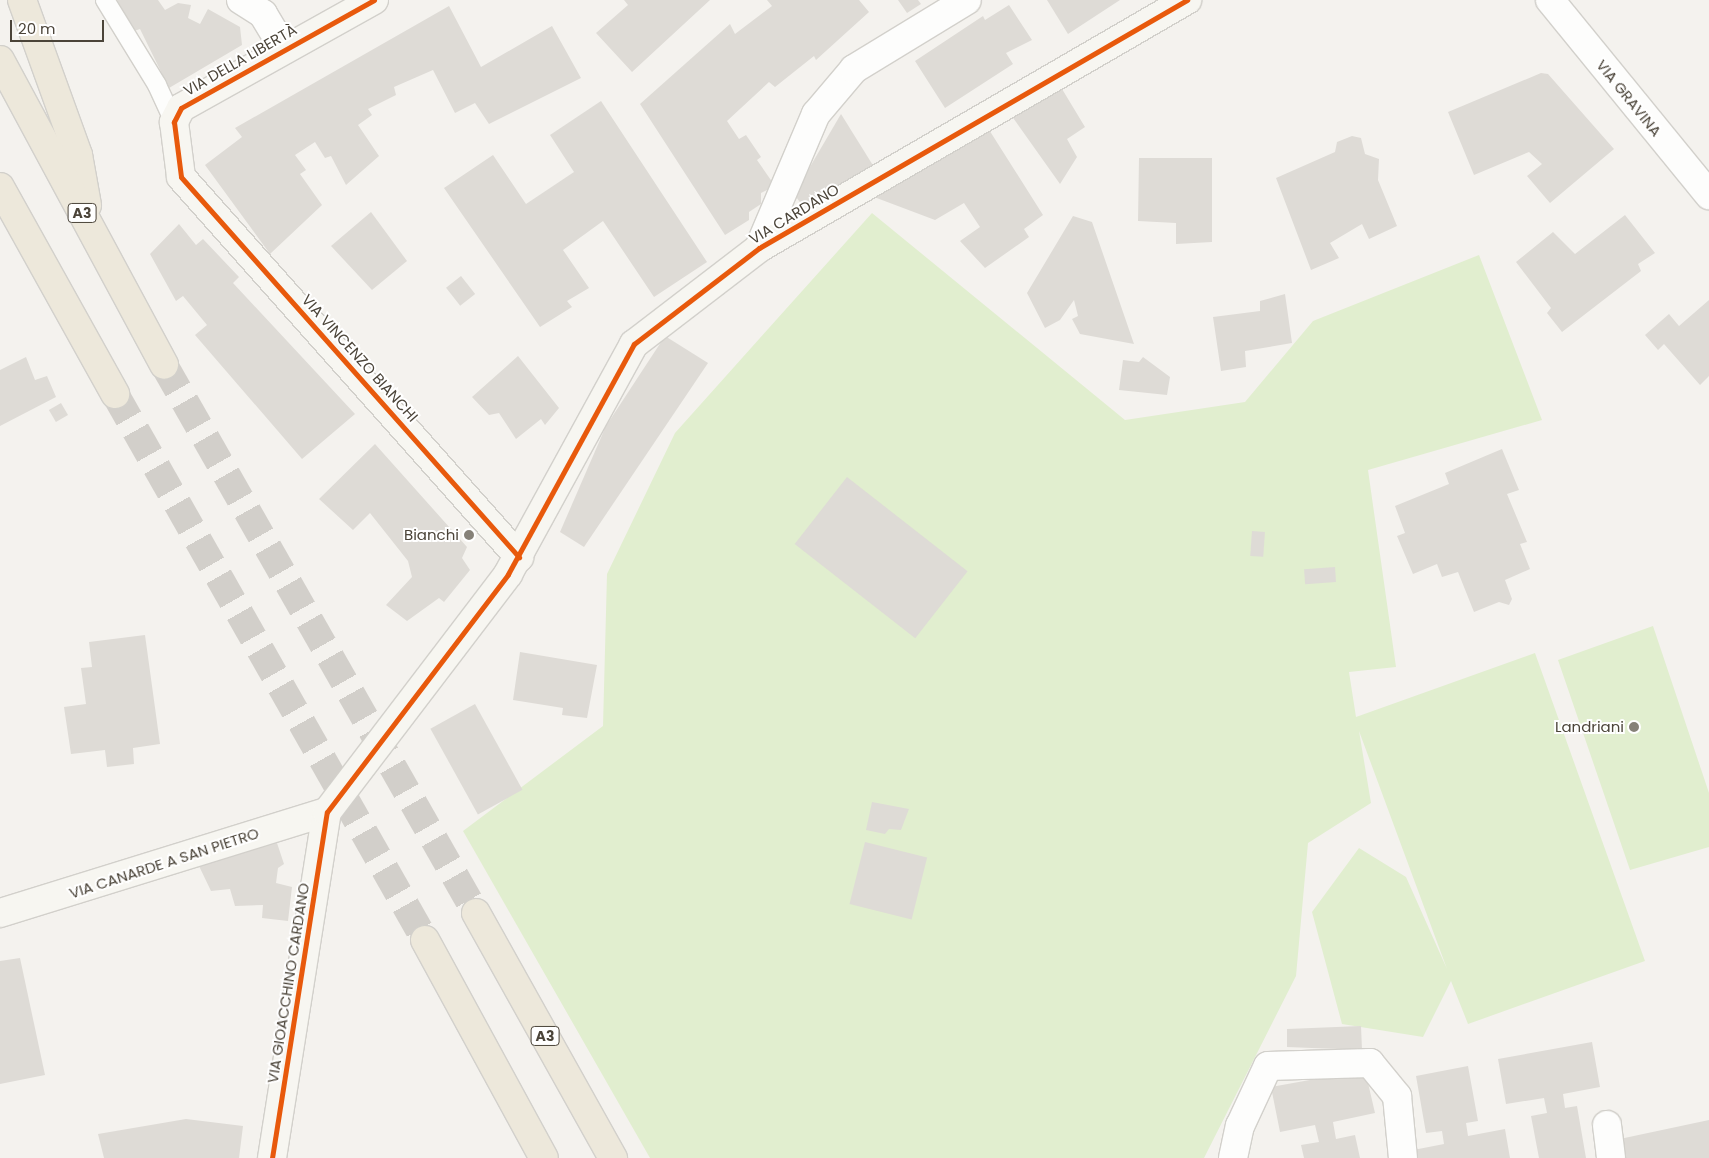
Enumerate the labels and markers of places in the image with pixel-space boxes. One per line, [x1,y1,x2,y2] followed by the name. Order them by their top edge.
[404,526,459,544] place label: Bianchi
[463,529,475,541] marker: Bianchi
[1555,718,1624,736] place label: Landriani
[1628,721,1640,733] marker: Landriani

